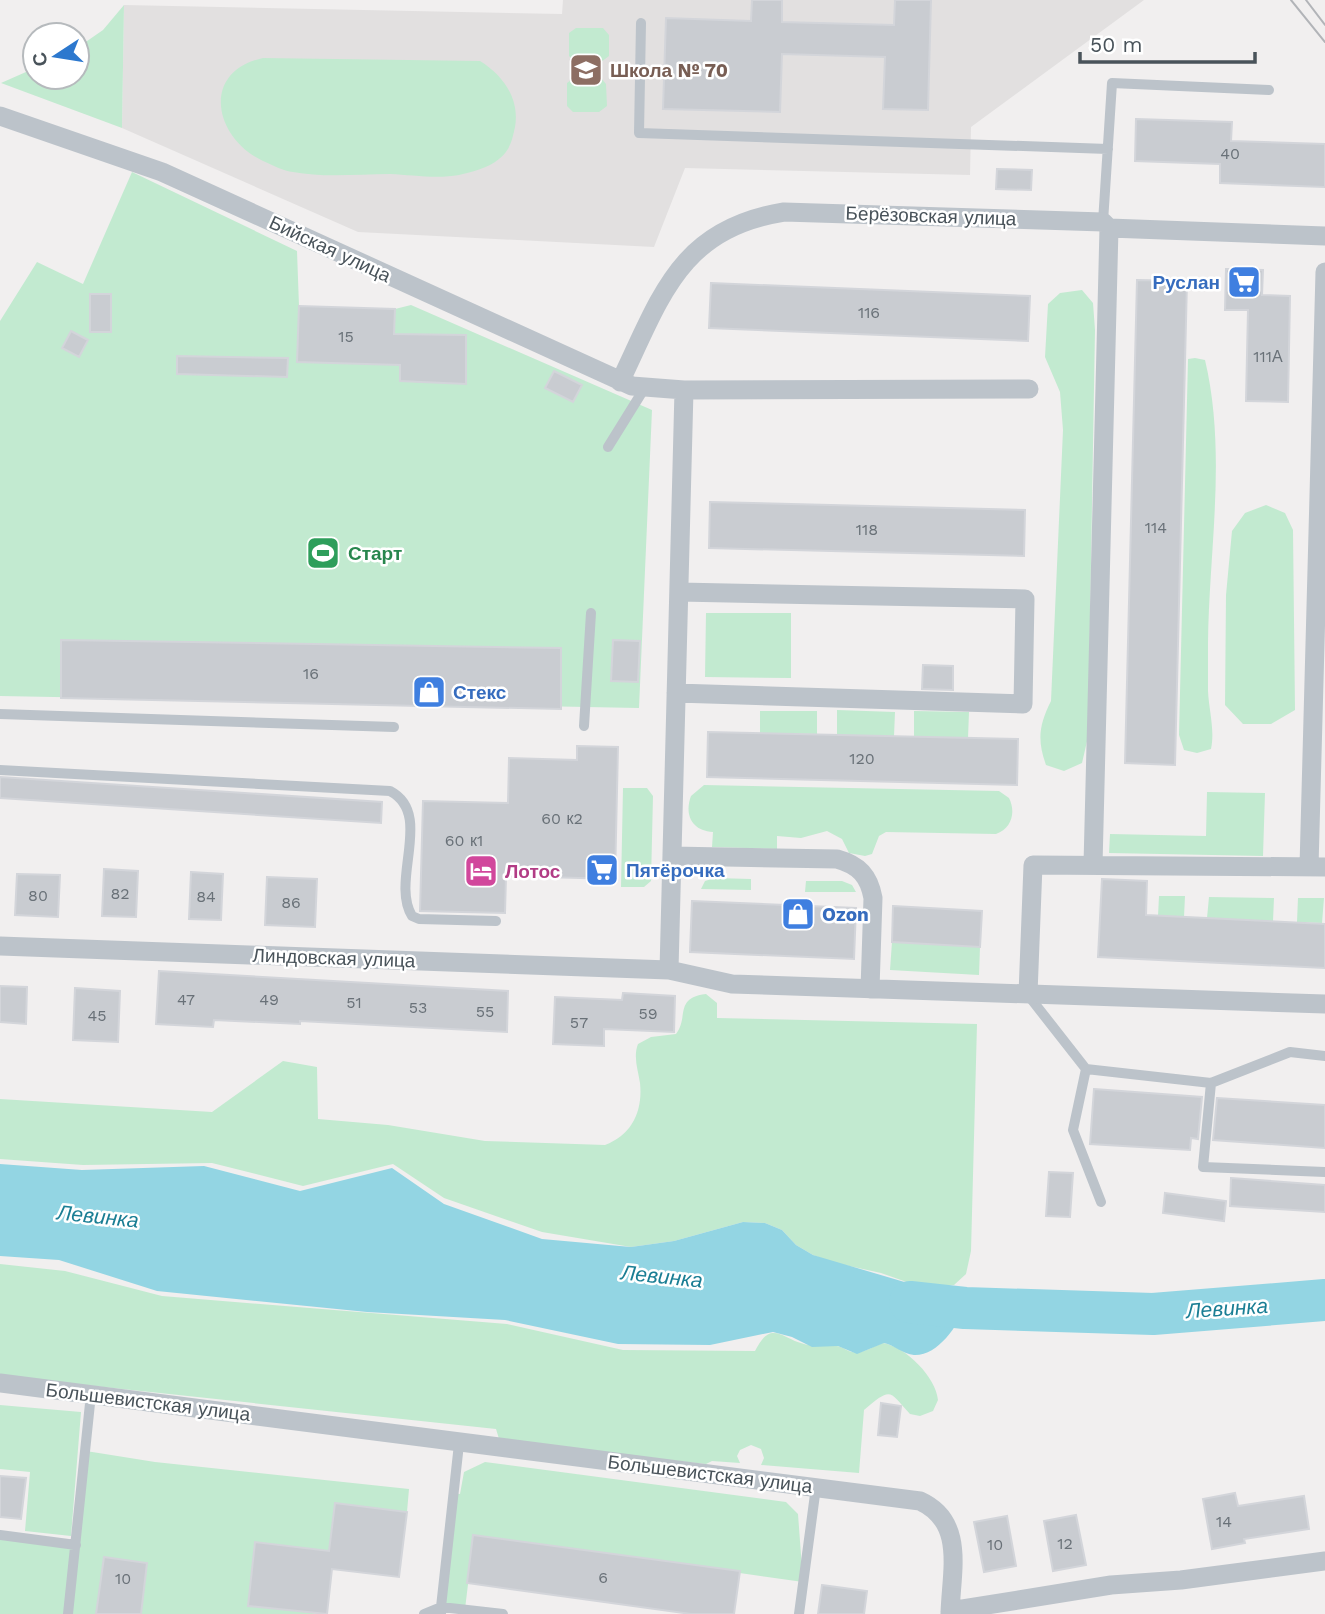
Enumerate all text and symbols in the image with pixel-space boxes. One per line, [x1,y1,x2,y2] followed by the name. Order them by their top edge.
[21,21,91,91] north arrow
[1080,21,1255,65] scale bar
[1090,32,1142,57] text: 50 m
[27,50,53,69] text: С
[567,51,605,89] school or university icon: Школа № 70
[610,59,728,82] place label: Школа № 70
[1220,144,1240,163] house number: 40
[845,202,1017,230] street label: Берёзовская улица
[266,211,395,287] street label: Бийская улица
[1225,263,1263,301] supermarket icon: Руслан
[1153,271,1220,294] place label: Руслан
[858,303,880,322] house number: 116
[338,327,354,346] house number: 15
[1253,347,1283,366] house number: 111А
[1145,518,1167,537] house number: 114
[856,520,878,539] house number: 118
[304,534,342,572] sports icon: Старт
[348,542,402,565] place label: Старт
[303,664,319,683] house number: 16
[410,673,448,711] shop icon: Стекс
[453,681,507,704] place label: Стекс
[849,749,875,768] house number: 120
[541,809,583,828] house number: 60 к2
[445,831,483,850] house number: 60 к1
[583,851,621,889] supermarket icon: Пятёрочка
[462,852,500,890] hotel icon: Лотос
[626,859,725,882] place label: Пятёрочка
[505,860,561,883] place label: Лотос
[110,884,130,903] house number: 82
[28,886,48,905] house number: 80
[196,887,216,906] house number: 84
[281,893,301,912] house number: 86
[779,895,817,933] shop icon: Ozon
[822,903,869,926] place label: Ozon
[252,944,416,972] street label: Линдовская улица
[177,990,195,1009] house number: 47
[259,990,279,1009] house number: 49
[346,993,362,1012] house number: 51
[409,998,427,1017] house number: 53
[476,1002,494,1021] house number: 55
[638,1004,658,1023] house number: 59
[87,1006,107,1025] house number: 45
[570,1013,588,1032] house number: 57
[54,1199,140,1233] water label: Левинка
[618,1259,704,1293] water label: Левинка
[1183,1293,1269,1323] water label: Левинка
[44,1378,252,1426] street label: Большевистская улица
[606,1450,814,1498] street label: Большевистская улица
[1216,1512,1232,1531] house number: 14
[1057,1534,1073,1553] house number: 12
[987,1535,1003,1554] house number: 10
[598,1568,608,1587] house number: 6
[115,1569,131,1588] house number: 10

